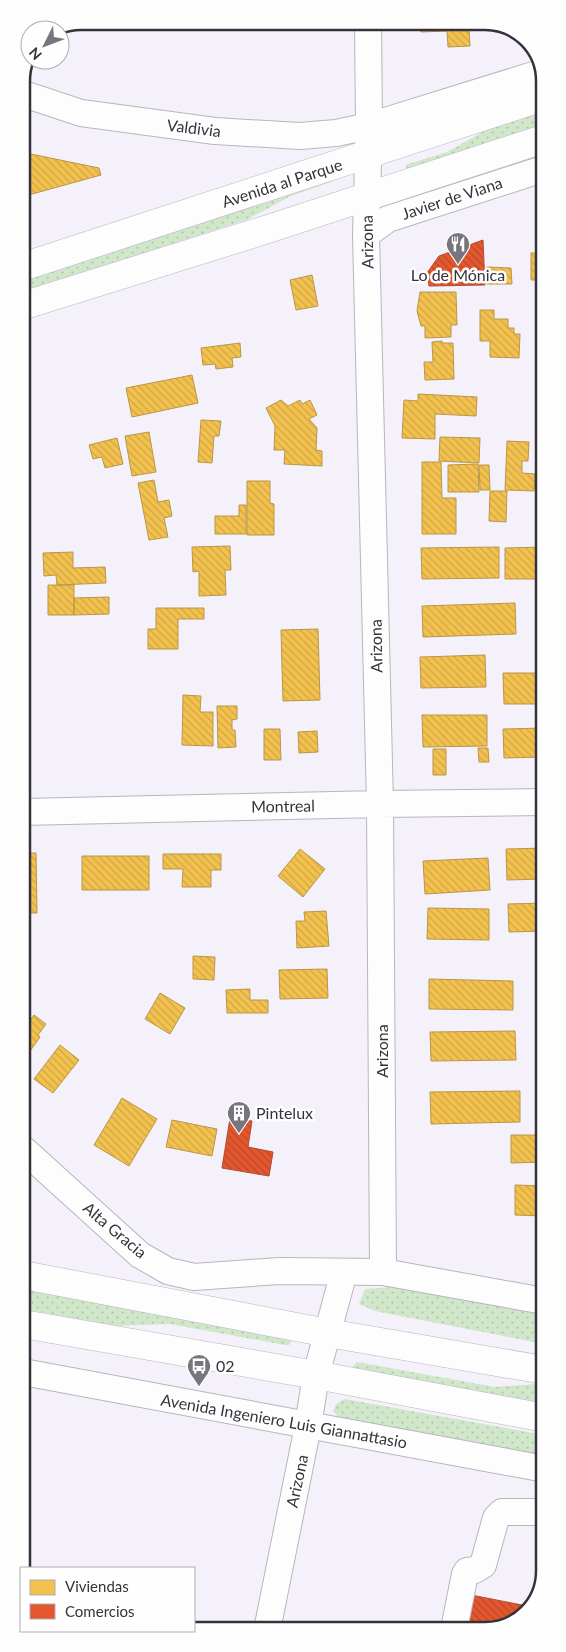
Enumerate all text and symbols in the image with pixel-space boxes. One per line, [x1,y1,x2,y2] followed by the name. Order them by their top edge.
[20,20,70,70] north arrow
[25,44,45,64] text: N
[166,115,222,140] street label: Valdivia
[219,154,344,211] street label: Avenida al Parque
[399,172,505,223] street label: Javier de Viana
[357,215,376,269] street label: Arizona
[445,231,471,265] restaurant icon: Lo de Mónica
[411,265,505,284] place label: Lo de Mónica
[366,619,385,673] street label: Arizona
[251,795,315,816] street label: Montreal
[372,1024,391,1078] street label: Arizona
[226,1100,252,1134] building icon: Pintelux
[256,1103,313,1122] place label: Pintelux
[80,1198,151,1262] street label: Alta Gracia
[186,1353,212,1387] bus stop icon: 02
[216,1356,235,1375] place label: 02
[160,1389,409,1452] street label: Avenida Ingeniero Luis Giannattasio
[282,1453,311,1509] street label: Arizona
[20,1567,195,1632] legend
[65,1577,129,1595] text: Viviendas
[65,1602,135,1620] text: Comercios

